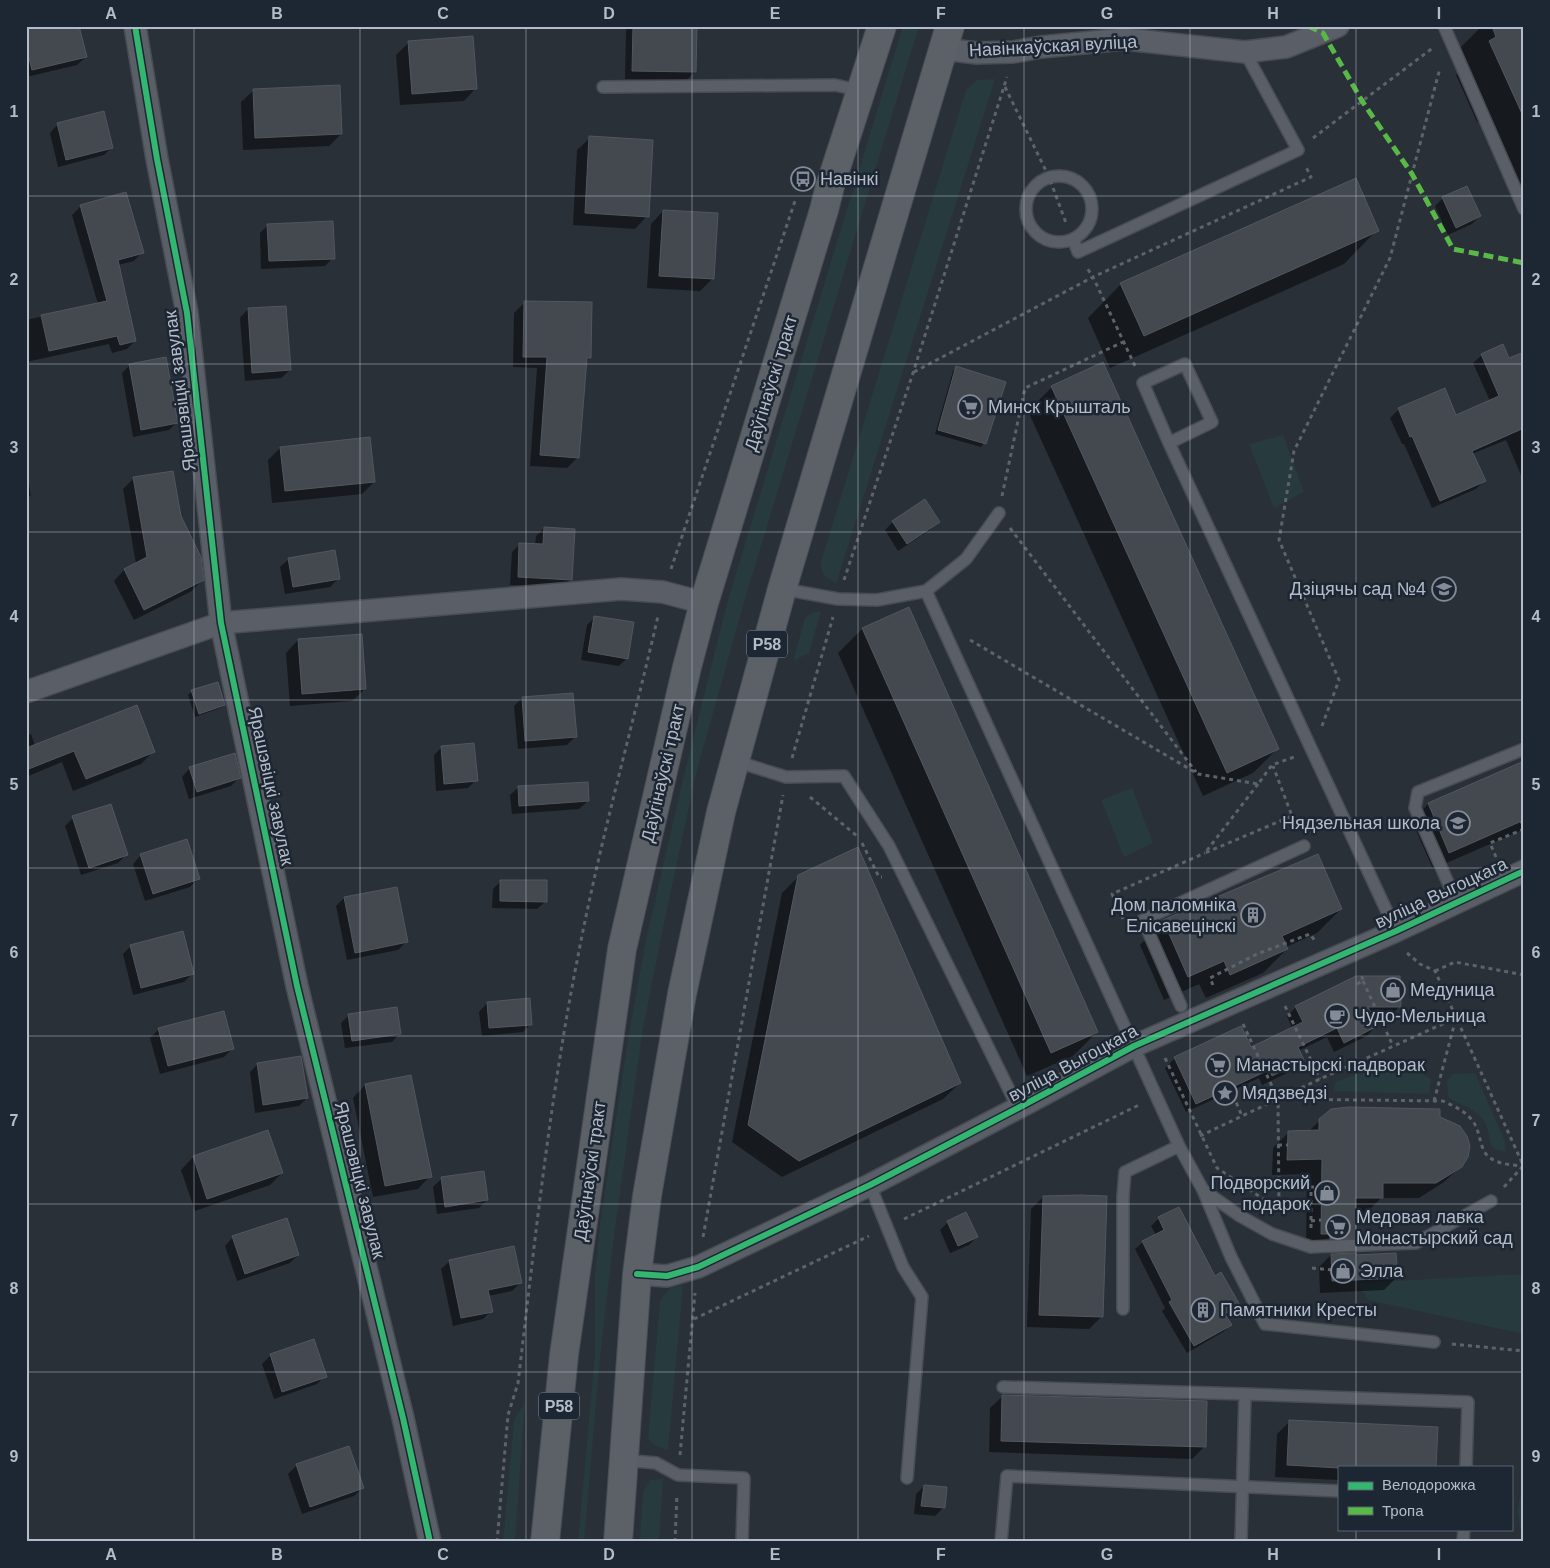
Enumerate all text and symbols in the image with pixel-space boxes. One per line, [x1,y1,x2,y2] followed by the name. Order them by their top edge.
[105,5,117,22] text: A
[271,5,283,22] text: B
[437,5,449,22] text: C
[603,5,615,22] text: D
[770,5,781,22] text: E
[936,5,946,22] text: F
[1101,5,1113,22] text: G
[1267,5,1279,22] text: H
[1437,5,1441,22] text: I
[968,32,1139,60] street label: Навінкаўская вуліца
[10,103,19,120] text: 1
[1532,103,1541,120] text: 1
[790,166,816,192] bus stop icon: Навінкі
[820,169,878,189] place label: Навінкі
[10,271,19,288] text: 2
[1532,271,1541,288] text: 2
[160,309,200,473] street label: Ярашэвіцкі завулак
[741,313,801,453] street label: Даўгінаўскі тракт
[957,394,983,420] supermarket icon: Минск Крышталь
[988,397,1131,417] place label: Минск Крышталь
[10,439,19,456] text: 3
[1532,439,1541,456] text: 3
[1431,576,1457,602] school or university icon: Дзіцячы сад №4
[1290,579,1426,599] place label: Дзіцячы сад №4
[10,608,19,625] text: 4
[1532,608,1541,625] text: 4
[747,630,787,658] road number: Р58
[637,702,689,844] street label: Даўгінаўскі тракт
[244,705,298,867] street label: Ярашэвіцкі завулак
[10,776,19,793] text: 5
[1532,776,1541,793] text: 5
[1445,810,1471,836] school or university icon: Нядзельная школа
[1282,813,1441,833] place label: Нядзельная школа
[1372,853,1511,932] street label: вуліца Выгоцкага
[1111,895,1237,936] place label: Дом паломніка Елісавецінскі
[1240,902,1266,928] building icon: Дом паломніка Елісавецінскі
[10,944,19,961] text: 6
[1532,944,1541,961] text: 6
[1380,977,1406,1003] shop icon: Медуница
[1410,980,1496,1000] place label: Медуница
[1324,1003,1350,1029] cafe icon: Чудо-Мельница
[1354,1006,1487,1026] place label: Чудо-Мельница
[1005,1020,1142,1106] street label: вуліца Выгоцкага
[1205,1052,1231,1078] supermarket icon: Манастырскі падворак
[1236,1055,1425,1075] place label: Манастырскі падворак
[1212,1080,1238,1106] place icon: Мядзведзі
[1242,1083,1327,1103] place label: Мядзведзі
[331,1099,389,1261] street label: Ярашэвіцкі завулак
[570,1100,610,1242] street label: Даўгінаўскі тракт
[10,1112,19,1129] text: 7
[1532,1112,1541,1129] text: 7
[1211,1173,1310,1214] place label: Подворский подарок
[1314,1180,1340,1206] shop icon: Подворский подарок
[1356,1207,1513,1248] place label: Медовая лавка Монастырский сад
[1325,1214,1351,1240] supermarket icon: Медовая лавка Монастырский сад
[1330,1258,1356,1284] shop icon: Элла
[1360,1261,1404,1281] place label: Элла
[10,1280,19,1297] text: 8
[1532,1280,1541,1297] text: 8
[1190,1297,1216,1323] building icon: Памятники Кресты
[1220,1300,1377,1320] place label: Памятники Кресты
[539,1392,579,1420] road number: Р58
[10,1448,19,1465] text: 9
[1532,1448,1541,1465] text: 9
[1338,1466,1512,1530] legend
[1382,1476,1476,1493] text: Велодорожка
[1382,1502,1424,1519] text: Тропа
[105,1546,117,1563] text: A
[271,1546,283,1563] text: B
[437,1546,449,1563] text: C
[603,1546,615,1563] text: D
[770,1546,781,1563] text: E
[936,1546,946,1563] text: F
[1101,1546,1113,1563] text: G
[1267,1546,1279,1563] text: H
[1437,1546,1441,1563] text: I

